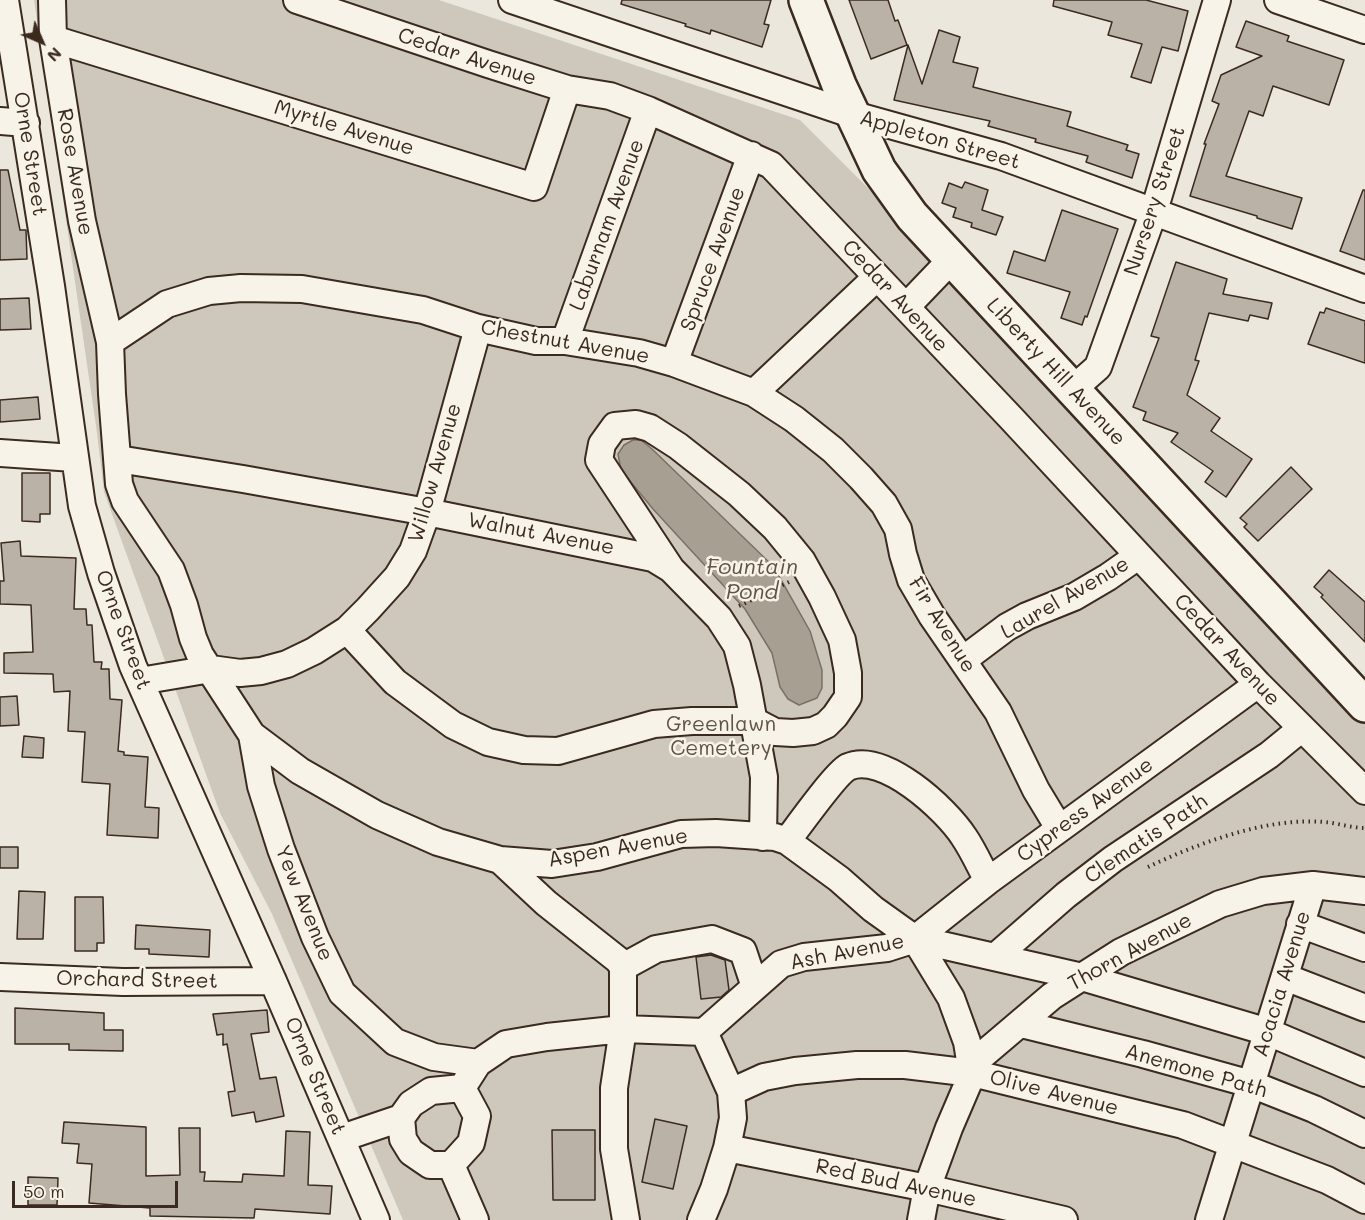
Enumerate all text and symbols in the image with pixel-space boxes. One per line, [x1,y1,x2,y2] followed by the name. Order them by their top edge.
[12,12,72,72] north arrow
[394,23,540,91] street label: Cedar Avenue
[43,43,67,67] text: N
[8,90,52,218] street label: Orne Street
[271,95,417,161] street label: Myrtle Avenue
[857,105,1023,175] street label: Appleton Street
[51,107,99,237] street label: Rose Avenue
[1119,123,1191,279] street label: Nursery Street
[564,136,650,314] street label: Laburnam Avenue
[675,183,751,335] street label: Spruce Avenue
[837,235,953,357] street label: Cedar Avenue
[981,293,1131,451] street label: Liberty Hill Avenue
[479,315,651,369] street label: Chestnut Avenue
[403,401,467,545] street label: Willow Avenue
[466,507,616,561] street label: Walnut Avenue
[996,551,1134,645] street label: Laurel Avenue
[706,554,798,606] water label: Fountain Pond
[90,567,156,693] street label: Orne Street
[903,572,981,678] street label: Fir Avenue
[1169,589,1285,711] street label: Cedar Avenue
[666,712,776,762] park label: Greenlawn Cemetery
[1012,752,1158,868] street label: Cypress Avenue
[1080,789,1212,889] street label: Clematis Path
[546,823,690,873] street label: Aspen Avenue
[269,842,339,964] street label: Yew Avenue
[1064,908,1196,996] street label: Thorn Avenue
[1248,908,1316,1060] street label: Acacia Avenue
[788,929,906,975] street label: Ash Avenue
[56,966,218,994] street label: Orchard Street
[279,1013,351,1139] street label: Orne Street
[1122,1039,1270,1103] street label: Anemone Path
[987,1065,1121,1121] street label: Olive Avenue
[813,1154,979,1212] street label: Red Bud Avenue
[15,1169,182,1207] scale bar
[23,1179,65,1203] text: 50 m

